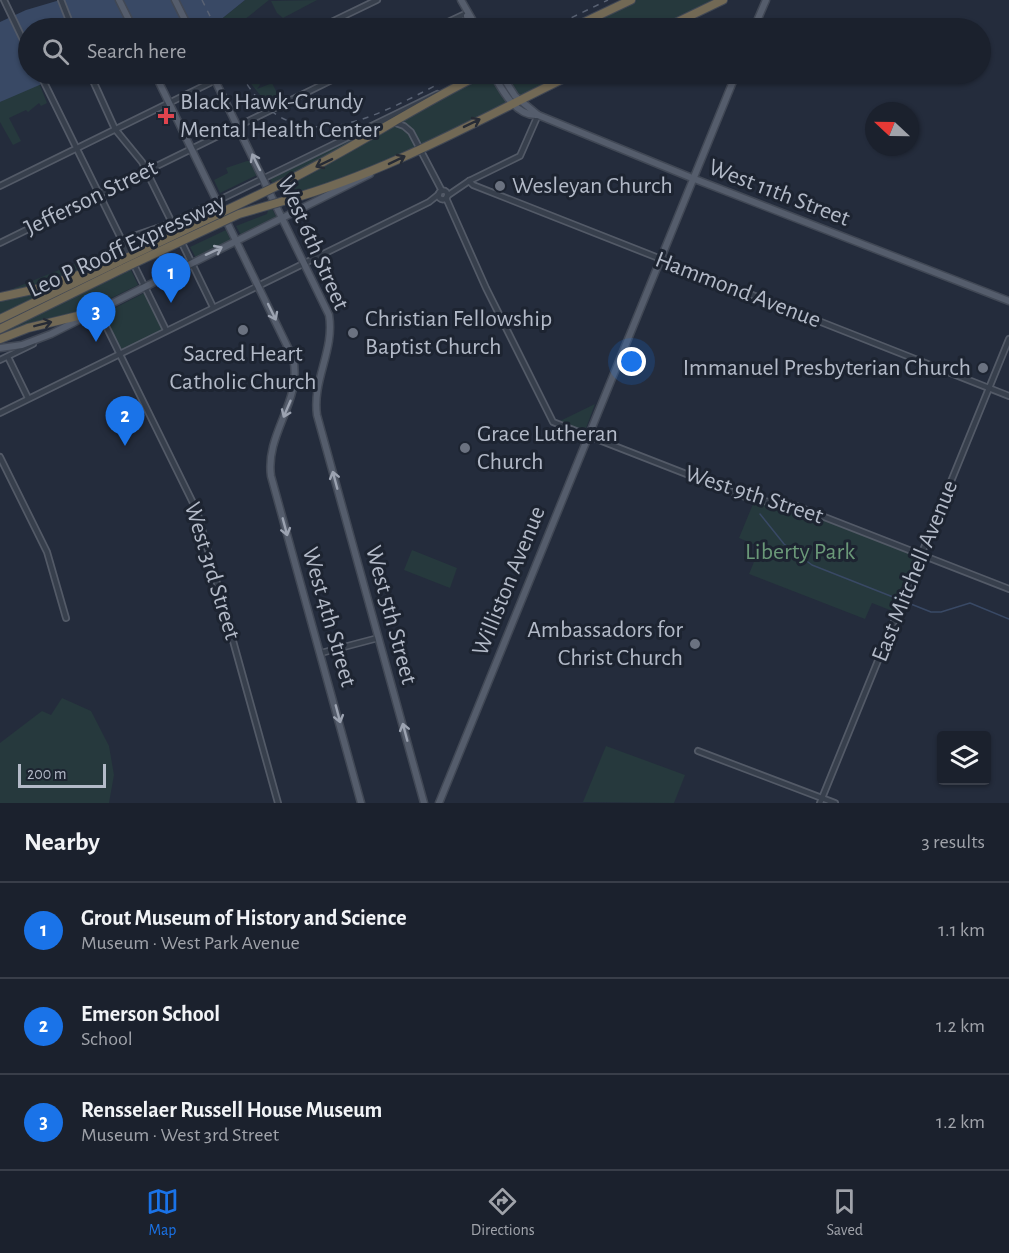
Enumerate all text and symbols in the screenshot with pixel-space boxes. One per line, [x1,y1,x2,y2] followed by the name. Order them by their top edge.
[18,18,991,84] search box
[39,35,72,68] icon: search
[87,40,186,62] text: Search here
[180,90,380,142] place label: Black Hawk-Grundy Mental Health Center
[865,102,919,156] north arrow
[157,107,175,125] marker: Black Hawk-Grundy Mental Health Center
[462,117,480,129] one-way arrow
[249,153,261,171] one-way arrow
[387,153,405,165] one-way arrow
[21,155,161,240] street label: Jefferson Street
[705,155,853,231] street label: West 11th Street
[316,157,334,169] one-way arrow
[273,172,353,314] street label: West 6th Street
[512,174,673,198] place label: Wesleyan Church
[493,179,507,193] marker: Wesleyan Church
[25,190,229,302] street label: Leo P Rooff Expressway
[205,245,223,257] one-way arrow
[652,247,824,333] street label: Hammond Avenue
[152,254,190,303] pin: 1
[76,292,116,342] pin: 3
[267,302,279,320] one-way arrow
[365,307,552,359] place label: Christian Fellowship Baptist Church
[33,318,52,330] one-way arrow
[236,323,250,337] marker: Sacred Heart Catholic Church
[346,326,360,340] marker: Christian Fellowship Baptist Church
[170,342,316,394] place label: Sacred Heart Catholic Church
[617,347,646,376] your location
[683,356,971,380] place label: Immanuel Presbyterian Church
[976,361,990,375] marker: Immanuel Presbyterian Church
[106,396,144,446] pin: 2
[281,399,292,418] one-way arrow
[477,422,618,474] place label: Grace Lutheran Church
[458,441,472,455] marker: Grace Lutheran Church
[682,461,826,529] street label: West 9th Street
[329,471,340,490] one-way arrow
[868,477,962,665] street label: East Mitchell Avenue
[180,499,244,643] street label: West 3rd Street
[468,503,550,659] street label: Williston Avenue
[280,517,291,536] one-way arrow
[745,540,855,564] park label: Liberty Park
[361,543,421,687] street label: West 5th Street
[298,544,360,690] street label: West 4th Street
[527,618,683,670] place label: Ambassadors for Christ Church
[688,637,702,651] marker: Ambassadors for Christ Church
[332,705,344,724] one-way arrow
[399,723,410,742] one-way arrow
[937,731,991,785] map controls
[937,731,991,785] button: layers
[18,761,106,788] scale bar
[27,766,67,782] text: 200 m
[24,829,100,855] text: Nearby
[921,832,985,852] text: 3 results
[81,907,407,929] text: Grout Museum of History and Science
[40,920,47,940] text: 1
[938,920,985,940] text: 1.1 km
[81,933,300,953] text: Museum · West Park Avenue
[81,1003,220,1025] text: Emerson School
[39,1016,48,1036] text: 2
[936,1016,985,1036] text: 1.2 km
[81,1029,133,1049] text: School
[81,1099,382,1121] text: Rensselaer Russell House Museum
[39,1112,48,1132] text: 3
[936,1112,985,1132] text: 1.2 km
[81,1125,279,1145] text: Museum · West 3rd Street
[146,1185,179,1240] tab: Map
[471,1185,535,1240] tab: Directions
[826,1185,863,1240] tab: Saved

